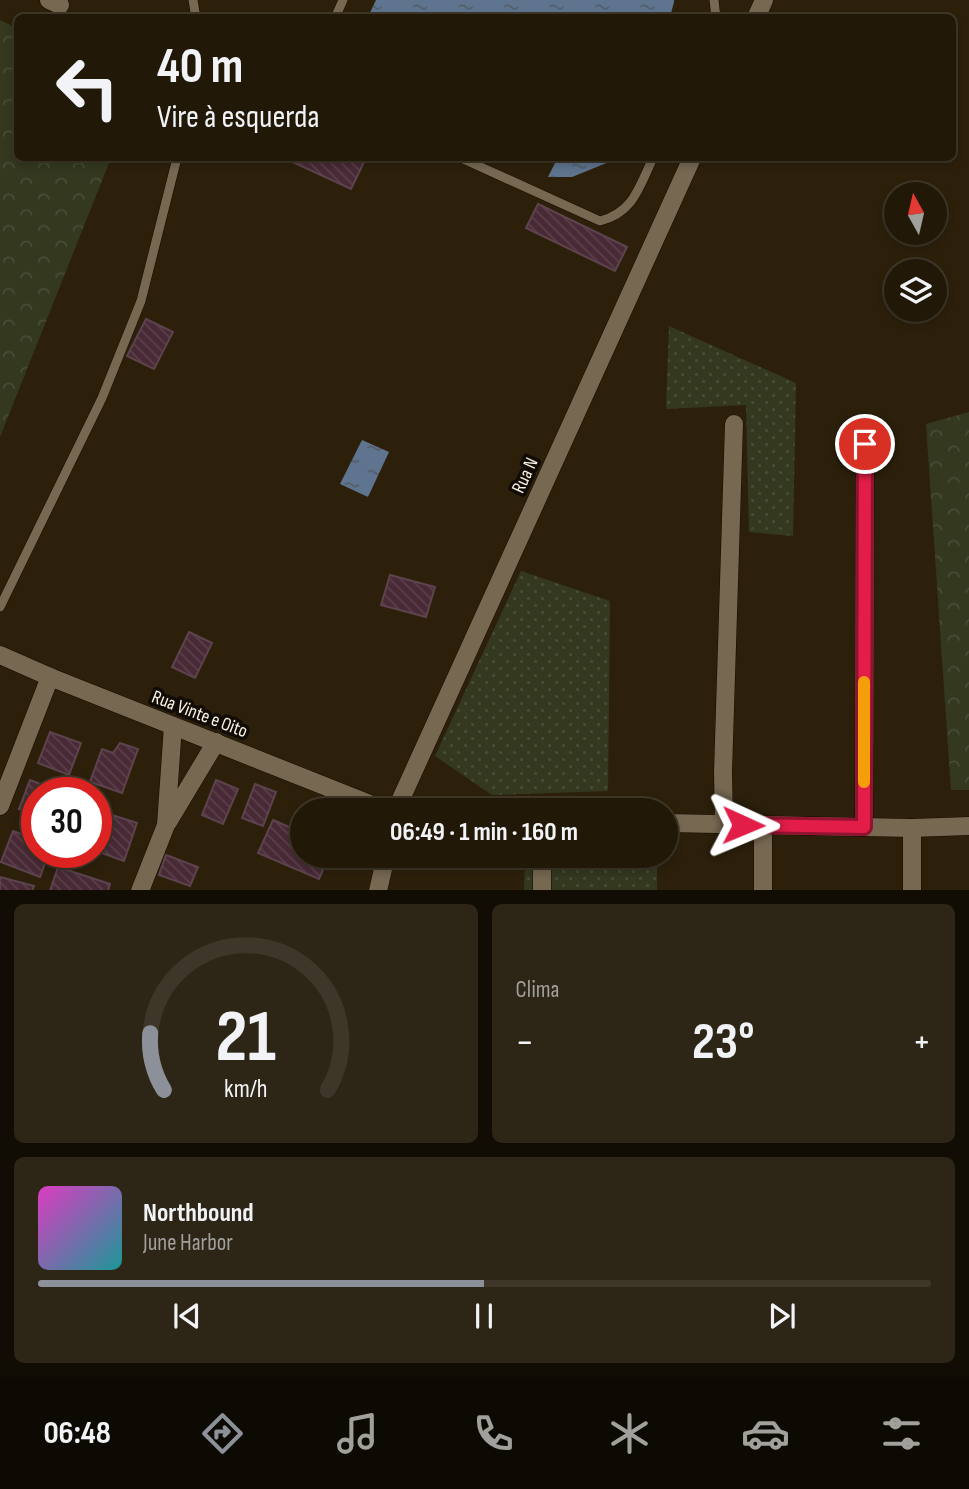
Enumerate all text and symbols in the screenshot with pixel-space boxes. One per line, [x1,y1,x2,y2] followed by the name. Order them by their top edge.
[157,38,243,97] text: 40 m
[42,42,133,133] icon: left
[157,98,320,137] text: Vire à esquerda
[884,182,947,245] north arrow
[884,182,947,322] map controls
[884,259,947,322] button: layers
[835,414,895,474] pin
[846,425,884,463] icon: arrive
[507,454,544,497] street label: Rua N
[148,686,251,743] street label: Rua Vinte e Oito
[21,777,112,868] speed limit sign: 30
[706,788,780,862] position arrow
[390,817,578,848] text: 06:49 · 1 min · 160 m
[516,976,559,1004] text: Clima
[215,994,276,1082] text: 21
[692,1011,754,1074] text: 23°
[516,1020,534,1065] text: −
[912,1020,931,1065] text: +
[224,1073,267,1104] text: km/h
[143,1198,254,1229] text: Northbound
[143,1229,233,1257] text: June Harbor
[168,1297,206,1335] icon: previous
[465,1297,503,1335] icon: pause
[763,1297,801,1335] icon: next
[198,1409,247,1458] icon: directions
[333,1409,382,1458] icon: music
[469,1409,518,1458] icon: phone
[605,1409,654,1458] icon: climate
[741,1409,790,1458] icon: car
[877,1409,926,1458] icon: filters
[43,1414,111,1453] text: 06:48

